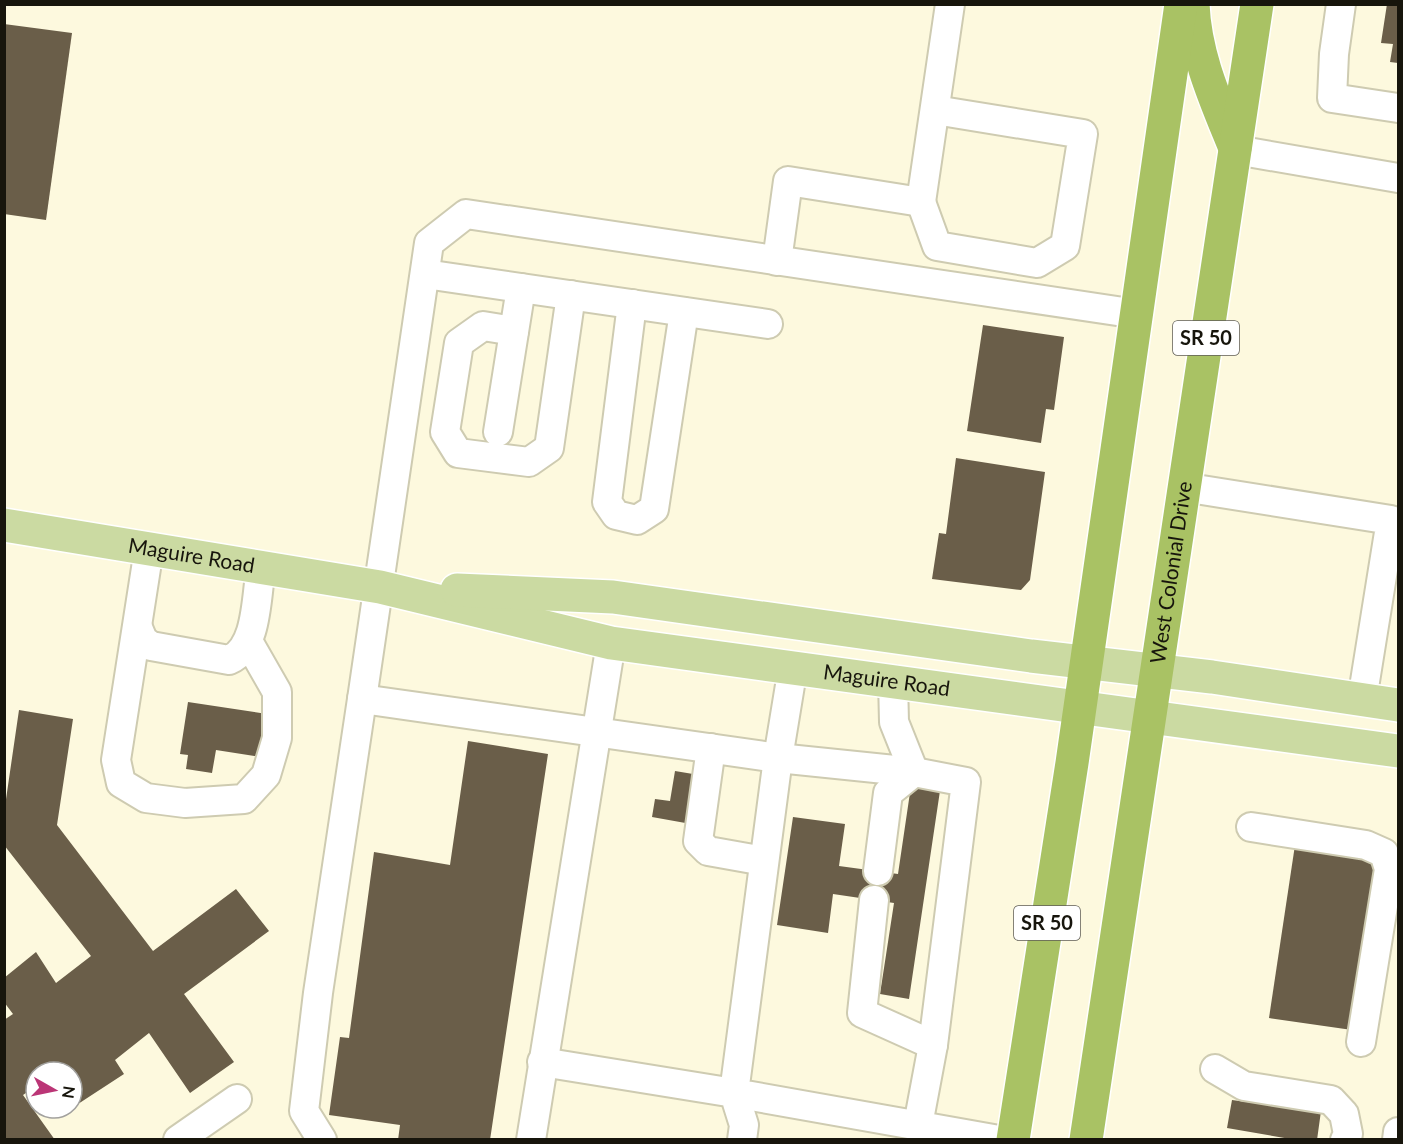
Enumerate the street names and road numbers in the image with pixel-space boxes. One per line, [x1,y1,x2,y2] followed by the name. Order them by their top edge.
[1173,321,1239,355] road number: SR 50
[1144,479,1196,665] street label: West Colonial Drive
[127,532,257,577] street label: Maguire Road
[822,658,952,700] street label: Maguire Road
[1014,906,1080,940] road number: SR 50

